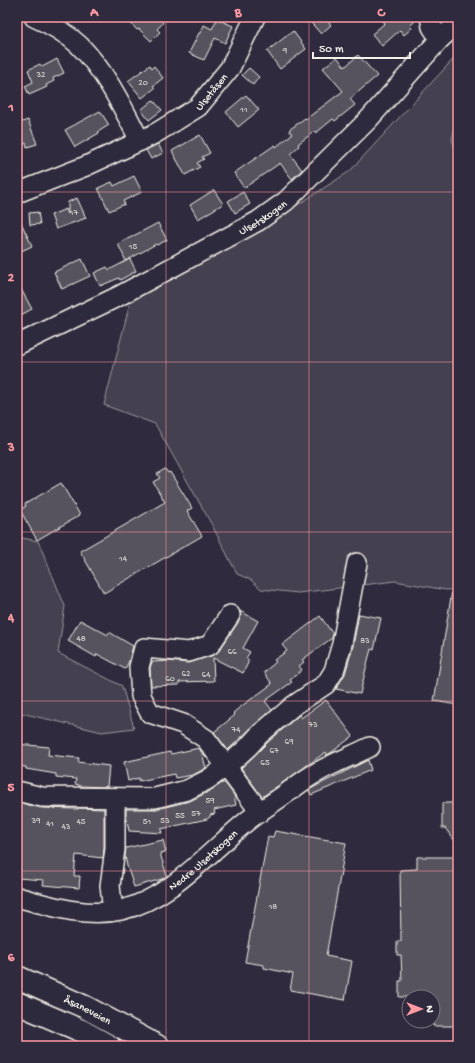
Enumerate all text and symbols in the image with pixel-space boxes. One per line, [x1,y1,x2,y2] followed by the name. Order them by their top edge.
[89,6,99,21] text: A
[234,6,243,21] text: B
[376,6,386,21] text: C
[313,34,410,60] scale bar
[319,43,344,57] text: 50 m
[282,46,288,57] house number: 9
[35,70,46,81] house number: 32
[194,71,231,114] street label: Ulsetåsen
[138,78,148,89] house number: 20
[7,101,14,116] text: 1
[239,105,248,116] house number: 11
[237,198,290,238] street label: Ulsetskogen
[69,208,78,219] house number: 17
[128,242,137,253] house number: 15
[8,271,15,286] text: 2
[7,441,15,456] text: 3
[118,554,128,565] house number: 14
[7,611,15,626] text: 4
[76,634,86,645] house number: 48
[360,636,370,647] house number: 83
[227,647,237,658] house number: 66
[182,669,191,680] house number: 62
[202,670,211,681] house number: 64
[165,674,175,685] house number: 60
[307,720,318,731] house number: 73
[231,725,241,736] house number: 74
[284,737,294,748] house number: 69
[269,746,279,757] house number: 67
[260,758,270,769] house number: 65
[8,781,15,796] text: 5
[205,796,215,807] house number: 59
[191,809,201,820] house number: 57
[175,811,185,822] house number: 55
[30,816,41,827] house number: 39
[160,816,170,827] house number: 53
[77,817,86,828] house number: 45
[143,817,152,828] house number: 51
[46,819,54,830] house number: 41
[62,822,71,833] house number: 43
[167,828,241,894] street label: Nedre Ulsetskogen
[268,902,277,913] house number: 18
[8,951,15,966] text: 6
[401,989,441,1029] north arrow
[62,993,113,1028] street label: Åsaneveien
[423,1005,435,1013] text: N

